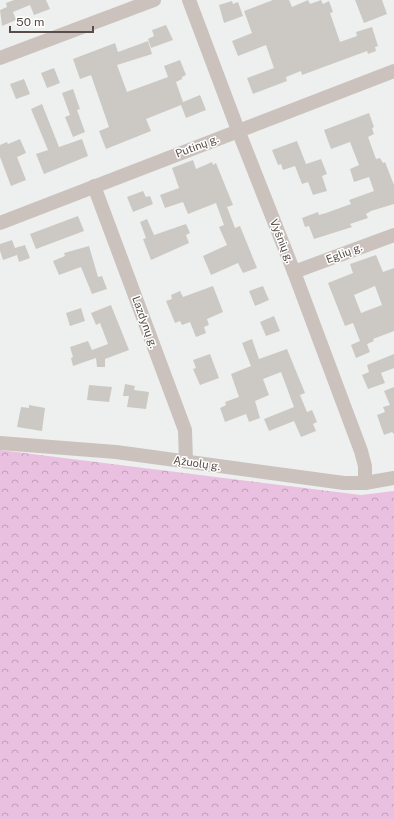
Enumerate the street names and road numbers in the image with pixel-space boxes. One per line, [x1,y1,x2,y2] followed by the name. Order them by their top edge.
[174,132,220,160] street label: Putinų g.
[268,217,296,265] street label: Vyšnių g.
[324,241,364,265] street label: Eglių g.
[130,294,160,350] street label: Lazdynų g.
[173,454,221,472] street label: Ąžuolų g.

